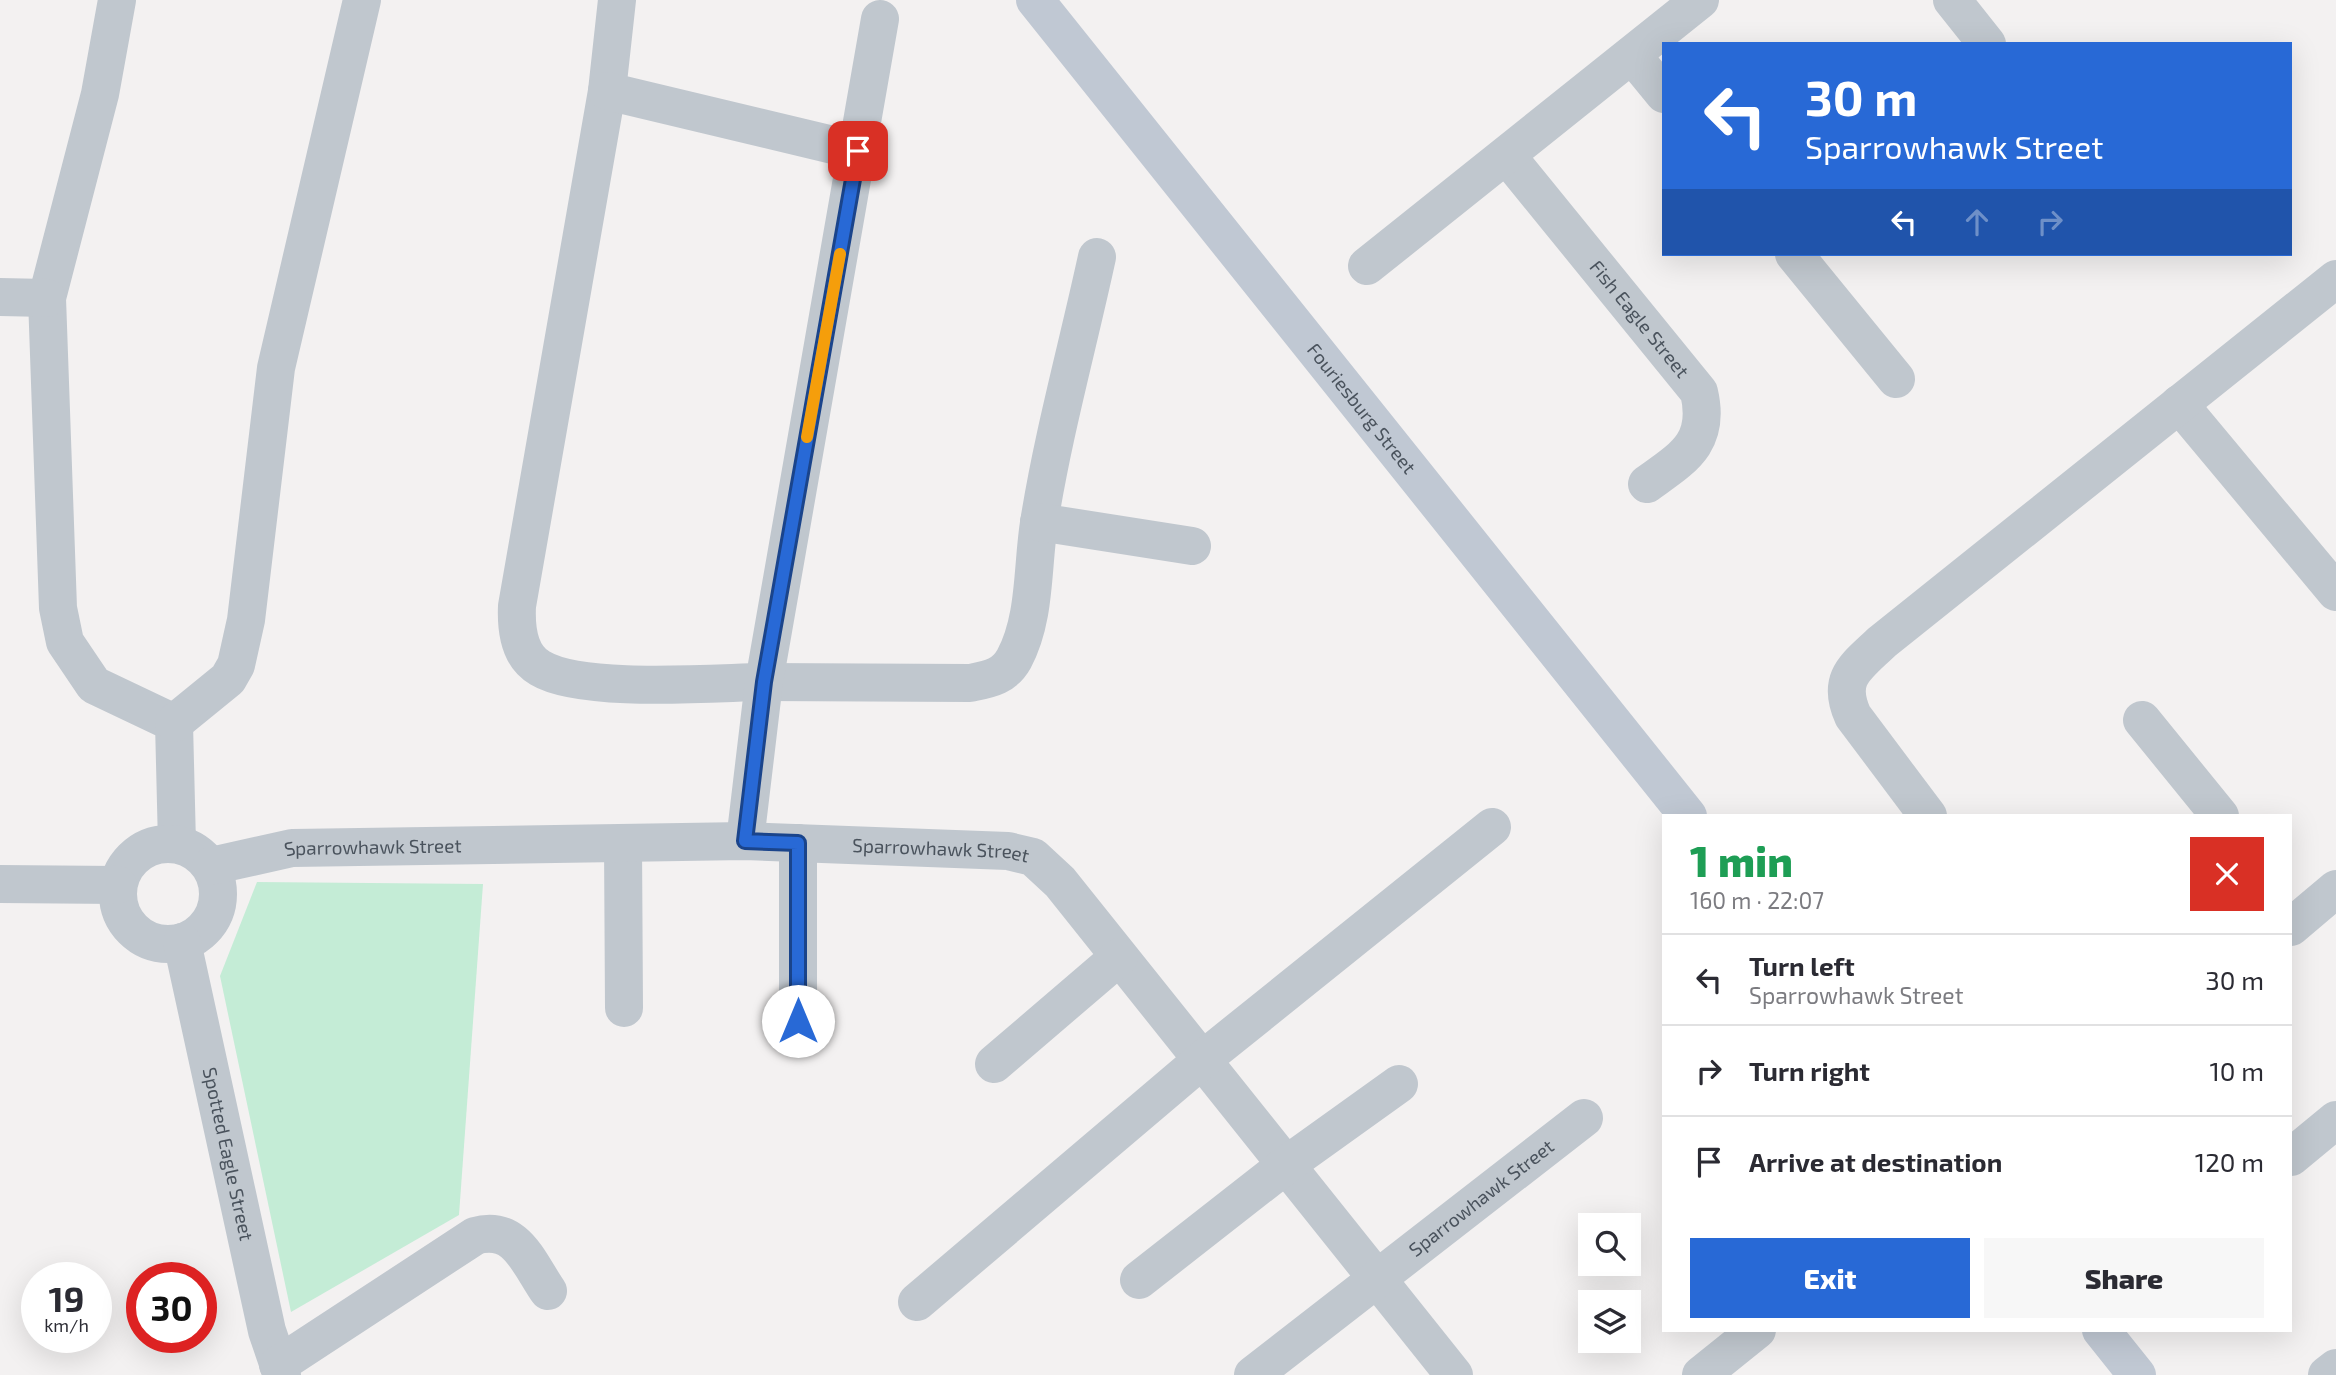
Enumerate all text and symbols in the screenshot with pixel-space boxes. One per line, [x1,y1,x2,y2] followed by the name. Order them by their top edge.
[1805,67,1917,126] text: 30 m
[1690,70,1781,161] icon: left
[828,121,888,181] pin
[1805,127,2103,165] text: Sparrowhawk Street
[839,132,877,170] icon: arrive
[1885,203,1923,241] icon: left
[1958,203,1996,241] icon: ahead
[2031,203,2069,241] icon: right
[1585,255,1694,382] street label: Fish Eagle Street
[1303,338,1421,478] street label: Fouriesburg Street
[282,833,462,860] street label: Sparrowhawk Street
[852,833,1032,867] street label: Sparrowhawk Street
[1690,835,1793,885] text: 1 min
[2190,837,2264,911] button: close
[1690,886,1824,914] text: 160 m · 22:07
[1749,950,1855,981] text: Turn left
[1690,961,1728,999] icon: left
[2205,964,2264,995] text: 30 m
[1749,981,1963,1009] text: Sparrowhawk Street
[761,984,835,1058] position arrow
[1690,1052,1728,1090] icon: right
[1749,1055,1870,1086] text: Turn right
[2209,1055,2264,1086] text: 10 m
[199,1065,259,1243] street label: Spotted Eagle Street
[1404,1134,1558,1261] street label: Sparrowhawk Street
[1690,1143,1728,1181] icon: arrive
[1749,1146,2002,1177] text: Arrive at destination
[2195,1146,2264,1177] text: 120 m
[1578,1213,1641,1353] map controls
[1578,1213,1641,1276] button: search
[1690,1238,1970,1318] button: Exit
[1984,1238,2264,1318] button: Share
[126,1262,217,1353] speed limit sign: 30
[49,1277,84,1319] text: 19
[1578,1290,1641,1353] button: layers
[44,1314,89,1336] text: km/h

